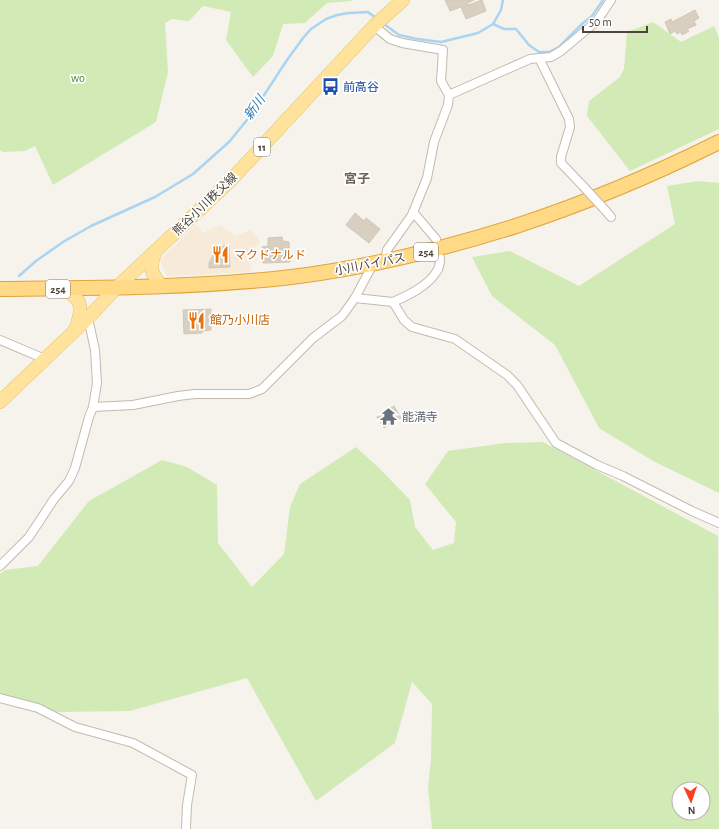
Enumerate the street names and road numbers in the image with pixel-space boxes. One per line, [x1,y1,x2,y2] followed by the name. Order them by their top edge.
[254,138,270,156] road number: 11
[170,170,239,237] street label: 熊谷小川秩父線
[414,243,438,261] road number: 254
[333,250,406,277] street label: 小川バイパス
[46,280,70,298] road number: 254

